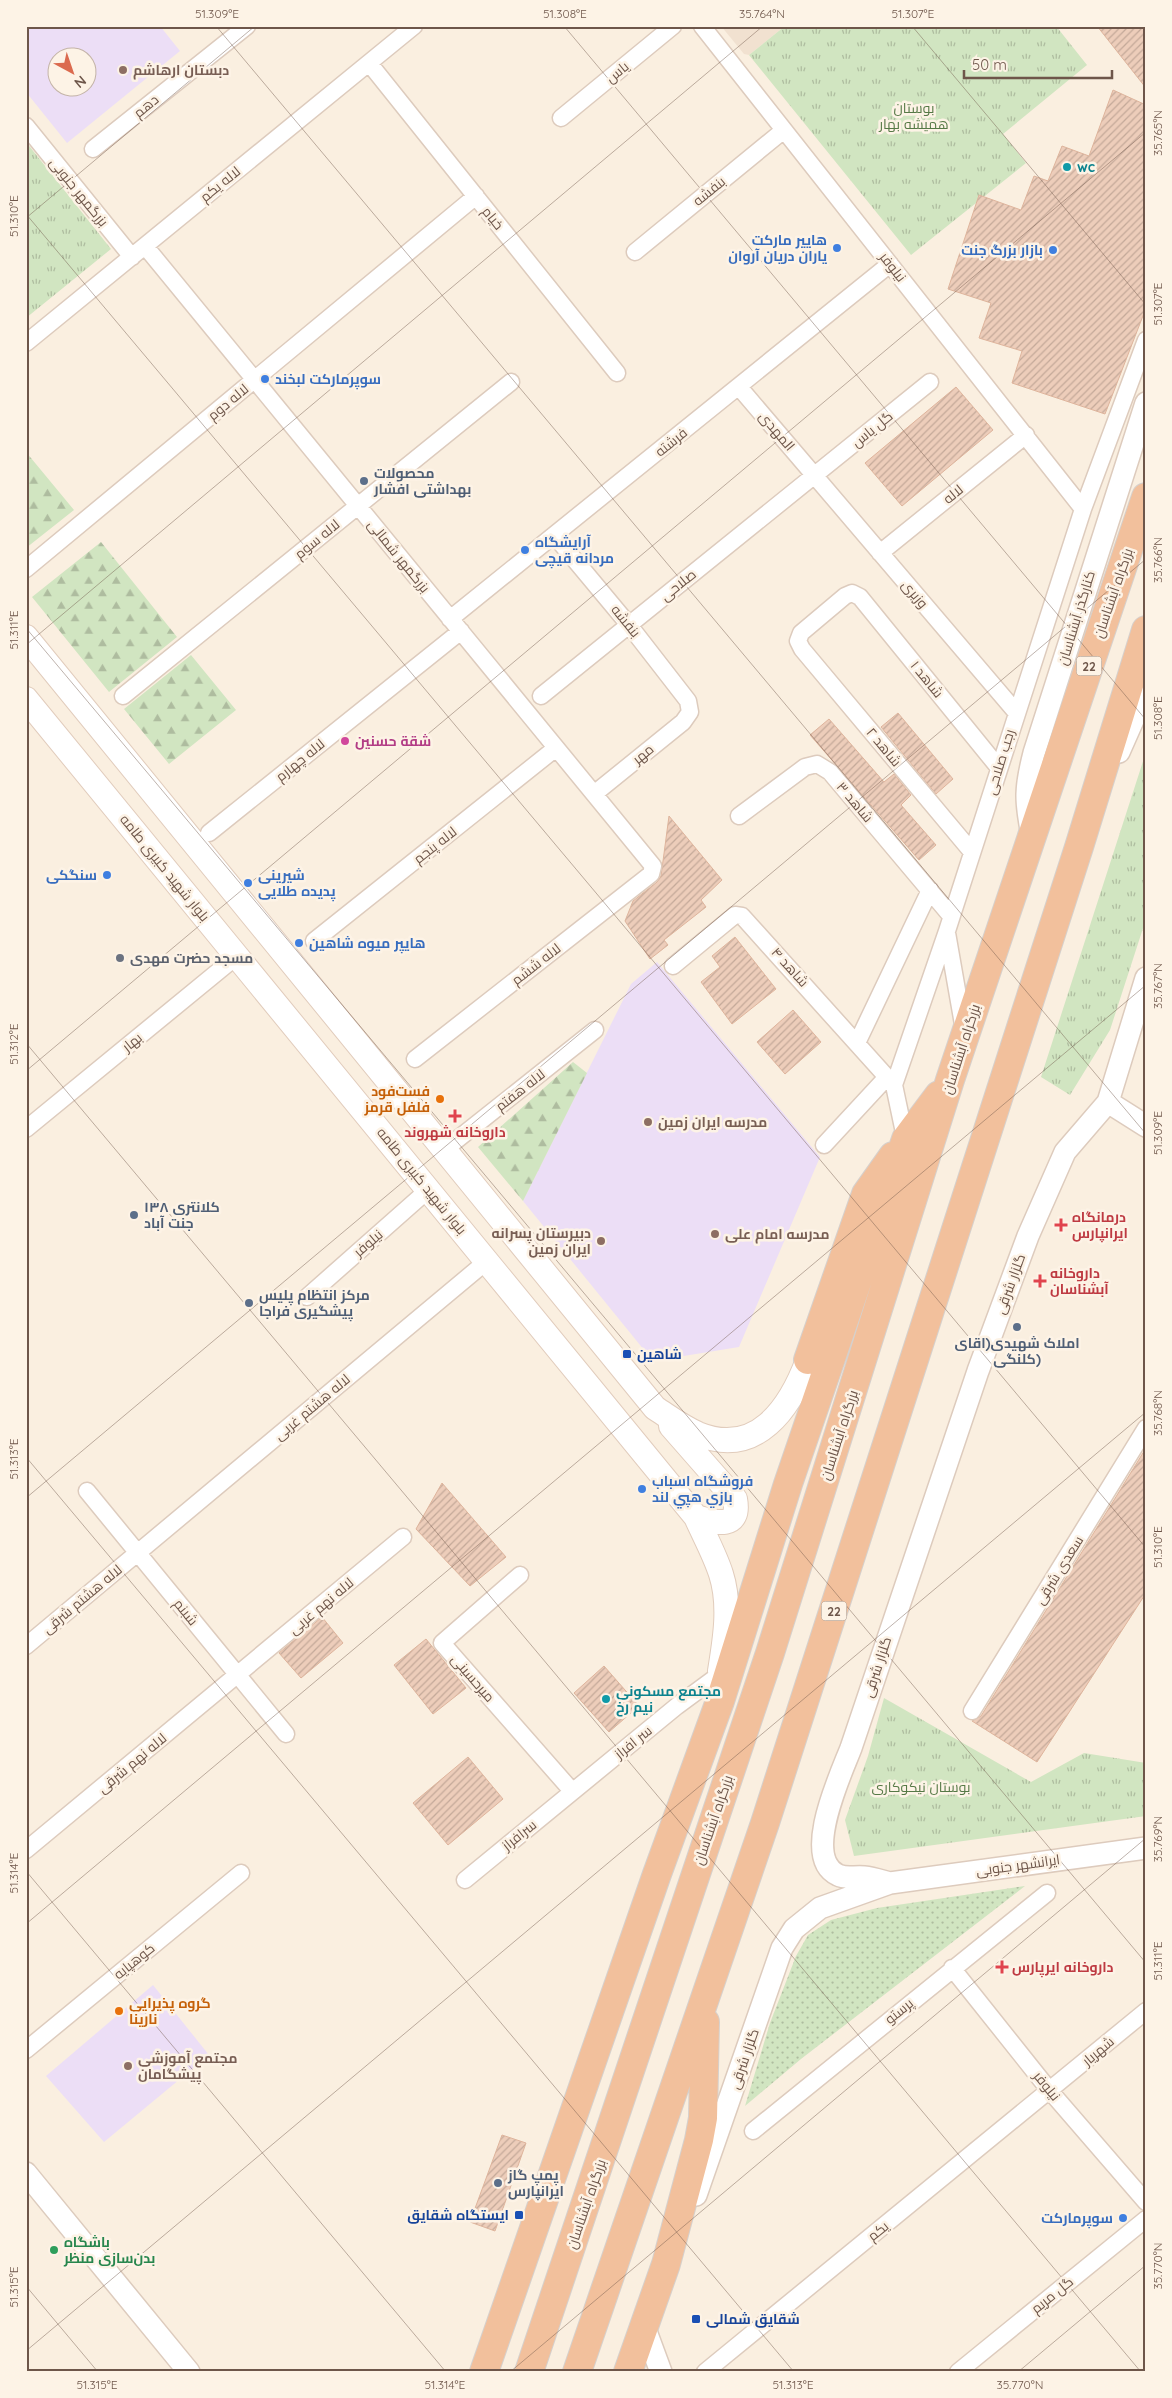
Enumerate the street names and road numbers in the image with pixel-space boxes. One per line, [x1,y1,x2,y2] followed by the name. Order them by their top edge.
[602,57,633,87] street label: یاس
[130,90,163,122] street label: دهم
[46,154,112,230] street label: بزرگمهر جنوبی
[196,162,245,207] street label: لاله یکم
[689,172,729,210] street label: بنفشه
[477,203,508,234] street label: خیام
[875,248,910,286] street label: نیلوفر
[204,380,253,425] street label: لاله دوم
[755,407,799,455] street label: المهدی
[848,407,896,451] street label: گل یاس
[651,424,691,460] street label: فرشته
[939,480,967,508] street label: لاله
[291,515,344,564] street label: لاله سوم
[364,516,434,596] street label: بزرگمهر شمالی
[1089,546,1137,640] street label: بزرگراه آبشناسان
[656,565,700,605] street label: صلاحی
[1053,569,1099,667] street label: کنارگذر آبشناسان
[898,576,932,612] street label: وزیری
[607,601,645,641] street label: بنفشه
[1076,656,1102,676] road number: 22
[907,657,947,701] street label: شاهد ۱
[862,724,906,770] street label: شاهد ۲
[981,727,1019,797] street label: رجب صلاحی
[272,735,329,786] street label: لاله چهارم
[628,740,657,769] street label: مهر
[833,778,877,826] street label: شاهد ۳
[116,811,214,925] street label: بلوار شهید کبیری طامه
[410,822,461,868] street label: لاله پنجم
[508,939,565,990] street label: لاله ششم
[767,943,813,991] street label: شاهد ۴
[938,1002,984,1096] street label: بزرگراه آبشناسان
[117,1028,146,1056] street label: بهار
[492,1065,549,1116] street label: لاله هفتم
[373,1124,471,1238] street label: بلوار شهید کبیری طامه
[349,1225,386,1261] street label: نیلوفر
[991,1251,1029,1317] street label: گلزار شرقی
[270,1370,354,1445] street label: لاله هشتم غربی
[816,1388,862,1482] street label: بزرگراه آبشناسان
[1031,1532,1087,1608] street label: سعدی شرقی
[38,1560,126,1638] street label: لاله هشتم شرقی
[285,1574,358,1639] street label: لاله نهم غربی
[169,1595,202,1630] street label: شبنم
[822,1602,846,1620] road number: 22
[859,1634,895,1700] street label: گلزار شرقی
[447,1650,499,1706] street label: میرحسینی
[610,1721,655,1763] street label: سر افراز
[94,1729,171,1798] street label: لاله نهم شرقی
[689,1773,737,1867] street label: بزرگراه آبشناسان
[497,1816,540,1855] street label: سرافراز
[975,1850,1061,1880] street label: ایرانشهر جنوبی
[110,1939,159,1984] street label: کوهپایه
[881,1994,918,2029] street label: پرستو
[725,2026,763,2092] street label: گلزار شرقی
[1077,2032,1118,2070] street label: شهریار
[1029,2067,1064,2104] street label: نیلوفر
[562,2157,610,2251] street label: بزرگراه آبشناسان
[864,2217,893,2246] street label: یکم
[1027,2273,1077,2318] street label: گل مریم

